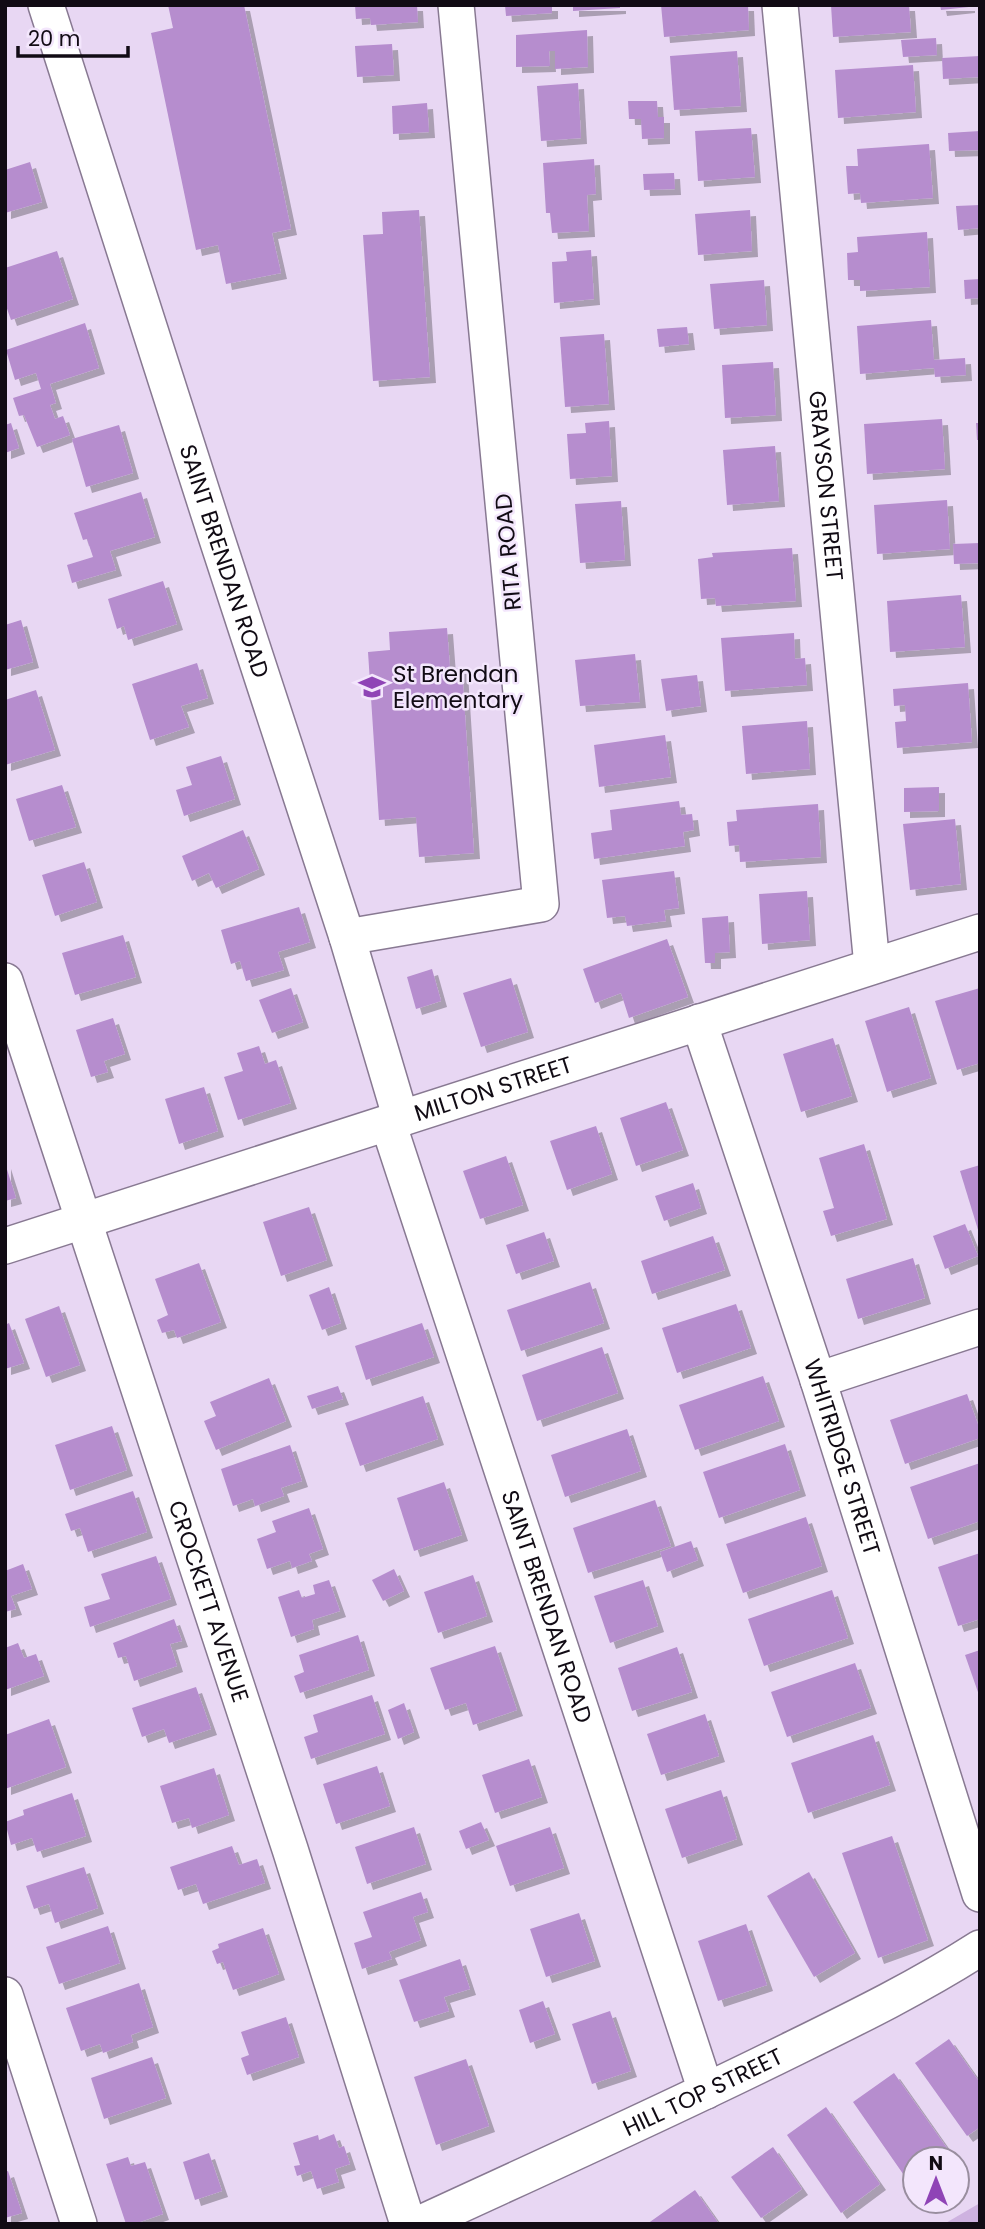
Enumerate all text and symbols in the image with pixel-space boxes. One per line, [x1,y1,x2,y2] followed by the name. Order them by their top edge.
[18,14,128,58] scale bar
[28,24,81,53] text: 20 m
[801,389,851,582] street label: GRAYSON STREET
[172,440,277,682] street label: SAINT BRENDAN ROAD
[487,492,529,612] street label: RITA ROAD
[393,658,523,716] place label: St Brendan Elementary
[357,672,387,702] school or university icon: St Brendan Elementary
[410,1048,576,1129] street label: MILTON STREET
[796,1355,888,1559] street label: WHITRIDGE STREET
[494,1486,600,1727] street label: SAINT BRENDAN ROAD
[161,1496,257,1706] street label: CROCKETT AVENUE
[618,2040,788,2144] street label: HILL TOP STREET
[901,2145,971,2215] north arrow
[929,2150,943,2177] text: N

